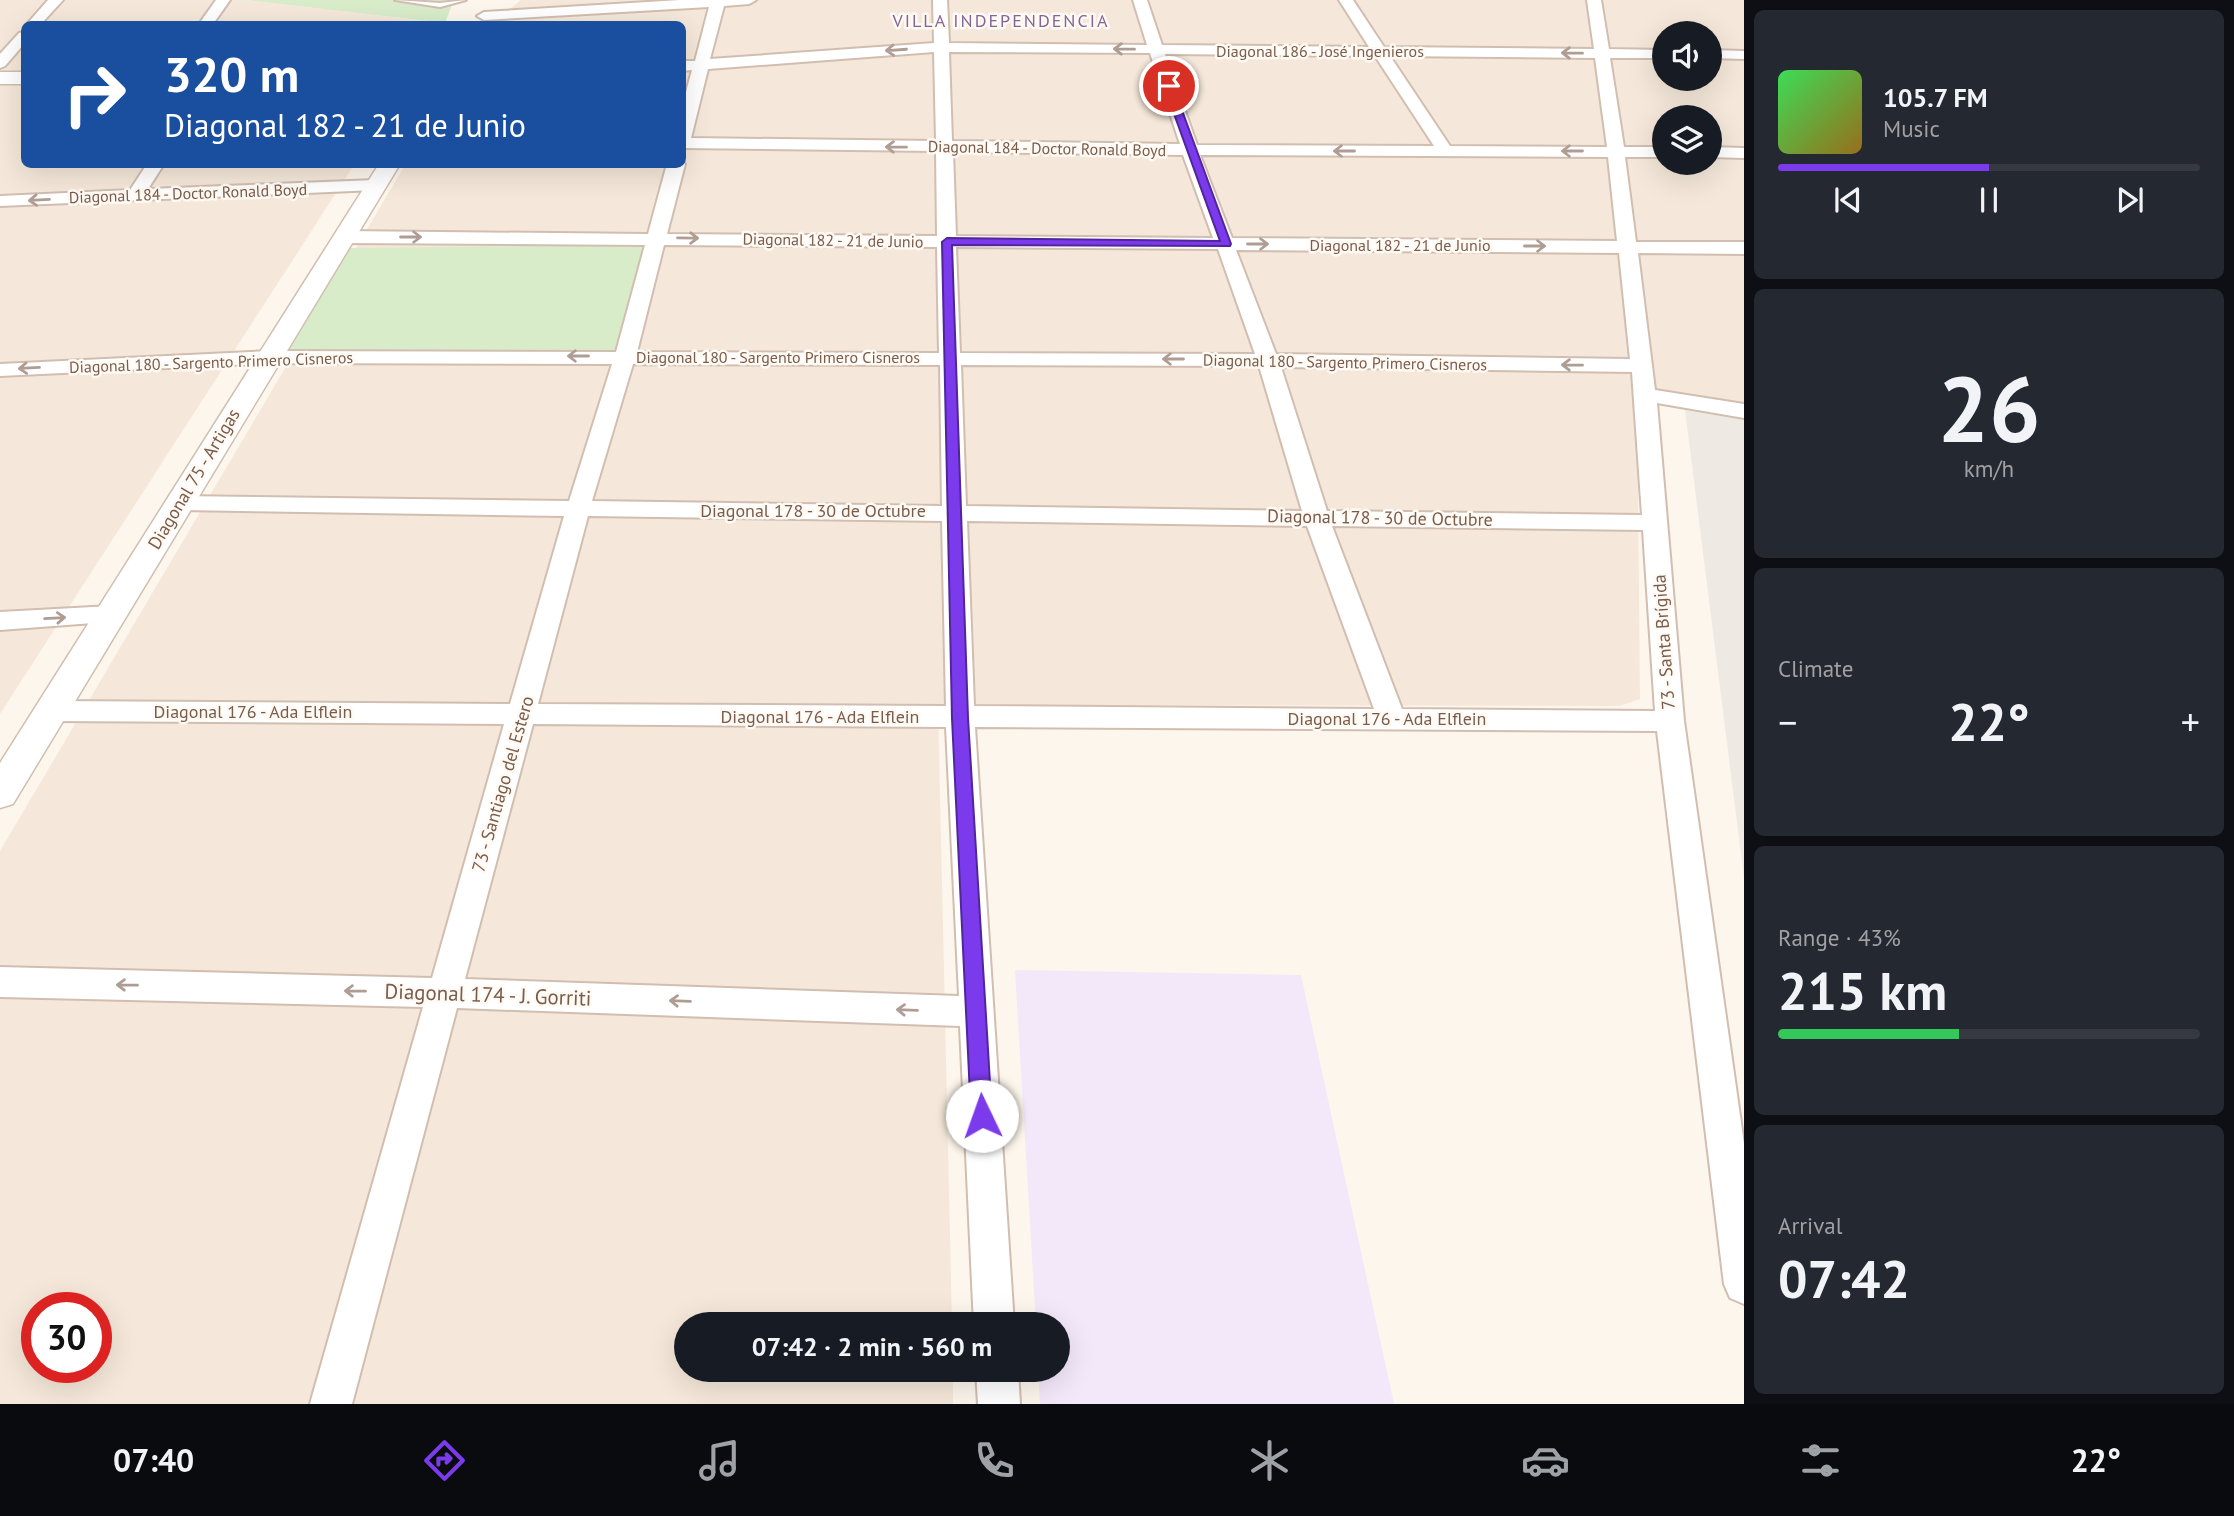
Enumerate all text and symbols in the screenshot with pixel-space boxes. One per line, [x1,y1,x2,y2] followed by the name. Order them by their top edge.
[892,9,1109,32] district label: VILLA INDEPENDENCIA
[1652,21,1722,175] map controls
[1652,21,1722,91] button: sound
[1216,41,1424,61] street label: Diagonal 186 - José Ingenieros
[164,42,299,106] text: 320 m
[1112,42,1135,56] one-way arrow
[885,44,908,57] one-way arrow
[1560,46,1583,60] one-way arrow
[49,49,140,140] icon: right
[1139,56,1199,116] pin
[1150,67,1188,105] icon: arrive
[1883,81,1988,114] text: 105.7 FM
[164,104,526,146] text: Diagonal 182 - 21 de Junio
[1652,105,1722,175] button: layers
[1883,114,1940,143] text: Music
[928,136,1166,160] street label: Diagonal 184 - Doctor Ronald Boyd
[885,140,908,153] one-way arrow
[1333,144,1356,158] one-way arrow
[1560,144,1583,158] one-way arrow
[68,179,308,207] street label: Diagonal 184 - Doctor Ronald Boyd
[1829,181,1867,219] icon: previous
[1970,181,2008,219] icon: pause
[2111,181,2149,219] icon: next
[28,193,51,206] one-way arrow
[742,228,924,252] street label: Diagonal 182 - 21 de Junio
[399,230,422,244] one-way arrow
[676,231,699,245] one-way arrow
[1309,235,1491,255] street label: Diagonal 182 - 21 de Junio
[1246,237,1269,251] one-way arrow
[1523,239,1546,253] one-way arrow
[69,347,354,377] street label: Diagonal 180 - Sargento Primero Cisneros
[636,347,920,367] street label: Diagonal 180 - Sargento Primero Cisneros
[567,349,590,363] one-way arrow
[1937,349,2041,467] text: 26
[1203,350,1487,374] street label: Diagonal 180 - Sargento Primero Cisneros
[1162,352,1185,366] one-way arrow
[1561,358,1584,372] one-way arrow
[18,362,41,375] one-way arrow
[142,404,245,553] street label: Diagonal 75 - Artigas
[1964,454,2014,483] text: km/h
[700,499,926,522] street label: Diagonal 178 - 30 de Octubre
[1267,504,1493,531] street label: Diagonal 178 - 30 de Octubre
[1647,574,1680,710] street label: 73 - Santa Brígida
[44,611,66,624] one-way arrow
[1778,654,1853,683] text: Climate
[1948,688,2030,755] text: 22°
[466,693,539,875] street label: 73 - Santiago del Estero
[1778,697,1797,746] text: −
[2181,697,2200,746] text: +
[154,700,352,723] street label: Diagonal 176 - Ada Elflein
[721,705,919,728] street label: Diagonal 176 - Ada Elflein
[1288,707,1486,730] street label: Diagonal 176 - Ada Elflein
[1778,923,1901,952] text: Range · 43%
[1778,957,1947,1024] text: 215 km
[384,977,592,1012] street label: Diagonal 174 - J. Gorriti
[116,979,139,992] one-way arrow
[343,984,366,998] one-way arrow
[669,995,692,1008] one-way arrow
[896,1003,919,1016] one-way arrow
[945,1079,1019,1153] position arrow
[1778,1211,1842,1240] text: Arrival
[1778,1245,1910,1312] text: 07:42
[21,1292,112,1383] speed limit sign: 30
[752,1330,992,1363] text: 07:42 · 2 min · 560 m
[420,1436,469,1485] icon: directions
[695,1436,744,1485] icon: music
[970,1436,1019,1485] icon: phone
[1245,1436,1294,1485] icon: climate
[1521,1436,1570,1485] icon: car
[1796,1436,1845,1485] icon: filters
[113,1439,194,1481] text: 07:40
[2071,1439,2121,1481] text: 22°

